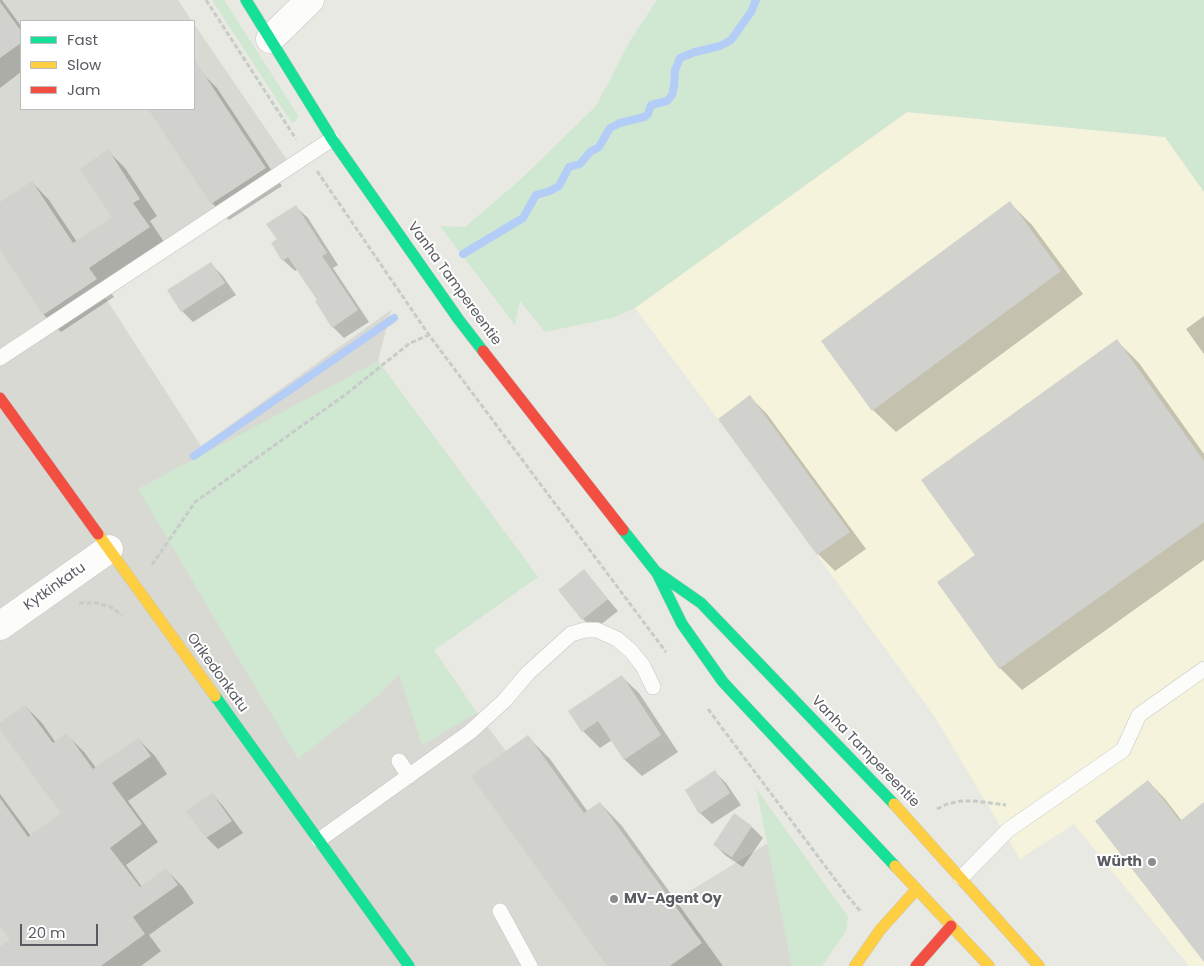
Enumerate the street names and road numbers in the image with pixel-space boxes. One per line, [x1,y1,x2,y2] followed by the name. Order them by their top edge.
[404,219,504,349] street label: Vanha Tampereentie
[21,560,89,614] street label: Kytkinkatu
[183,630,251,716] street label: Orikedonkatu
[807,693,923,811] street label: Vanha Tampereentie

